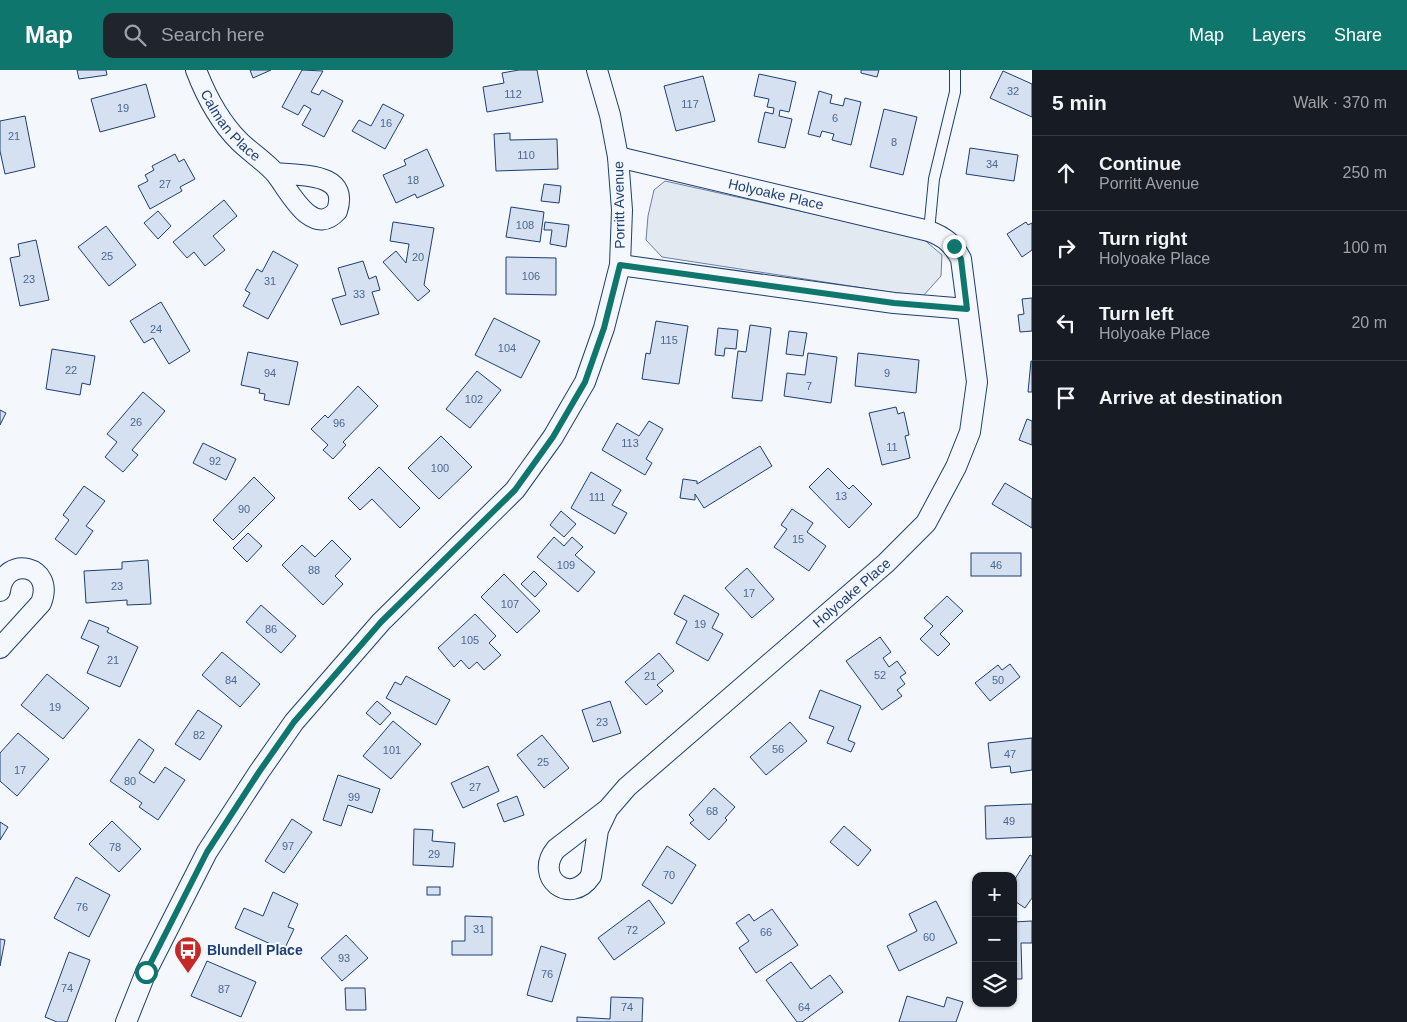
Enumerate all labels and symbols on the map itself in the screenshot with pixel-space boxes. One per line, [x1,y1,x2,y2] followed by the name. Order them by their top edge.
[1007,85,1019,97] house number: 32
[198,87,264,164] street label: Calman Place
[504,88,522,100] house number: 112
[681,98,699,110] house number: 117
[117,102,129,114] house number: 19
[832,112,838,124] house number: 6
[380,117,392,129] house number: 16
[8,130,20,142] house number: 21
[891,136,897,148] house number: 8
[517,149,535,161] house number: 110
[986,158,998,170] house number: 34
[610,161,628,249] street label: Porritt Avenue
[407,174,419,186] house number: 18
[727,175,825,213] street label: Holyoake Place
[159,178,171,190] house number: 27
[516,219,534,231] house number: 108
[943,235,966,258] route end
[101,250,113,262] house number: 25
[412,251,424,263] house number: 20
[522,270,540,282] house number: 106
[23,273,35,285] house number: 23
[264,275,276,287] house number: 31
[353,288,365,300] house number: 33
[150,323,162,335] house number: 24
[660,334,678,346] house number: 115
[498,342,516,354] house number: 104
[65,364,77,376] house number: 22
[264,367,276,379] house number: 94
[884,367,890,379] house number: 9
[806,380,812,392] house number: 7
[465,393,483,405] house number: 102
[130,416,142,428] house number: 26
[333,417,345,429] house number: 96
[621,437,639,449] house number: 113
[886,441,898,453] house number: 11
[209,455,221,467] house number: 92
[431,462,449,474] house number: 100
[835,490,847,502] house number: 13
[589,491,605,503] house number: 111
[238,503,250,515] house number: 90
[792,533,804,545] house number: 15
[810,555,894,631] street label: Holyoake Place
[557,559,575,571] house number: 109
[990,559,1002,571] house number: 46
[308,564,320,576] house number: 88
[111,580,123,592] house number: 23
[743,587,755,599] house number: 17
[501,598,519,610] house number: 107
[694,618,706,630] house number: 19
[265,623,277,635] house number: 86
[461,634,479,646] house number: 105
[107,654,119,666] house number: 21
[874,669,886,681] house number: 52
[644,670,656,682] house number: 21
[225,674,237,686] house number: 84
[992,674,1004,686] house number: 50
[49,701,61,713] house number: 19
[596,716,608,728] house number: 23
[193,729,205,741] house number: 82
[772,743,784,755] house number: 56
[383,744,401,756] house number: 101
[1004,748,1016,760] house number: 47
[537,756,549,768] house number: 25
[14,764,26,776] house number: 17
[124,775,136,787] house number: 80
[469,781,481,793] house number: 27
[348,791,360,803] house number: 99
[706,805,718,817] house number: 68
[1003,815,1015,827] house number: 49
[282,840,294,852] house number: 97
[109,841,121,853] house number: 78
[428,848,440,860] house number: 29
[663,869,675,881] house number: 70
[76,901,88,913] house number: 76
[473,923,485,935] house number: 31
[626,924,638,936] house number: 72
[760,926,772,938] house number: 66
[923,931,935,943] house number: 60
[173,935,203,974] bus stop icon: Blundell Place
[207,942,303,958] place label: Blundell Place
[338,952,350,964] house number: 93
[135,961,158,984] route start
[541,968,553,980] house number: 76
[61,982,73,994] house number: 74
[218,983,230,995] house number: 87
[621,1001,633,1013] house number: 74
[798,1001,810,1013] house number: 64

